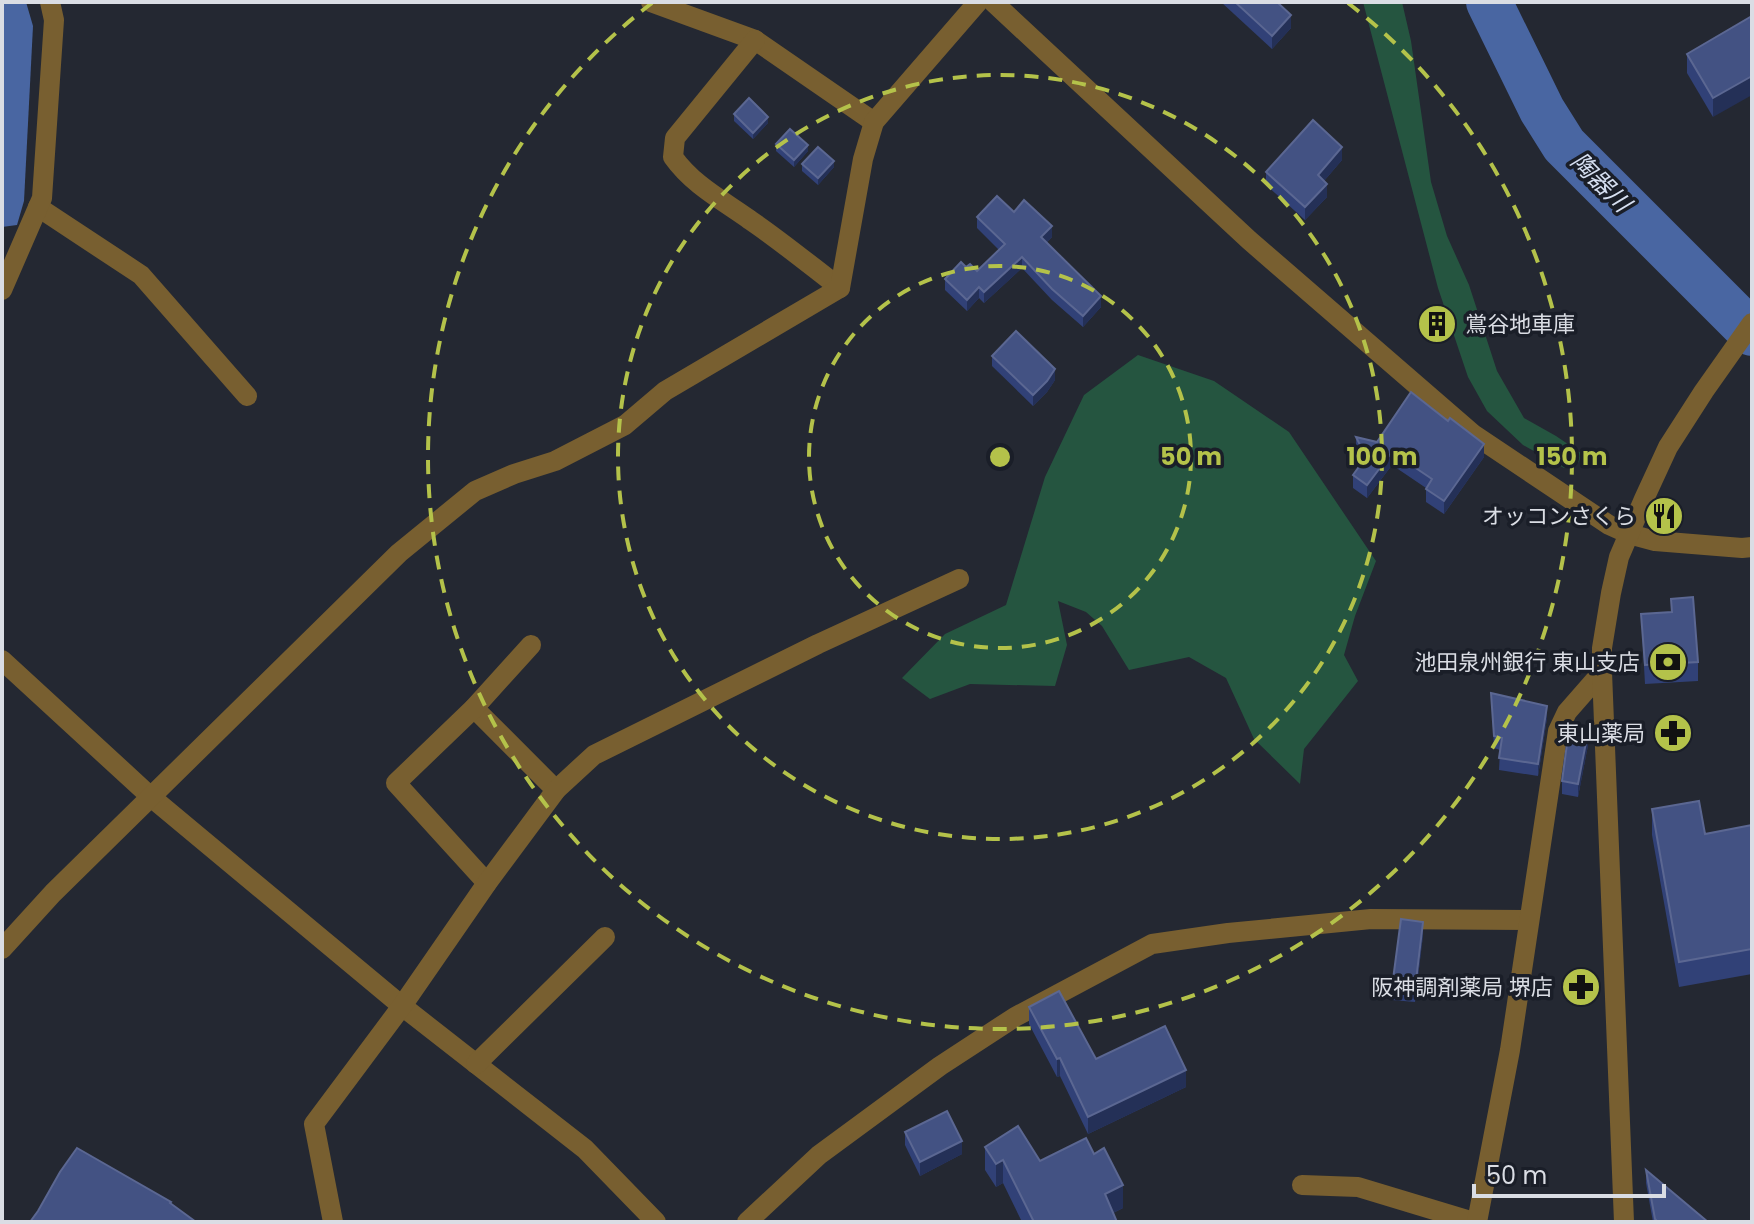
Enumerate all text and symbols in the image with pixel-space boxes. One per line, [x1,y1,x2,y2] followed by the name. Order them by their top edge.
[1564,145,1640,221] water label: 陶器川
[1416,303,1458,345] building icon: 鴬谷地車庫
[1465,309,1575,340] place label: 鴬谷地車庫
[1160,440,1222,473] text: 50 m
[1347,440,1417,473] text: 100 m
[1537,440,1607,473] text: 150 m
[986,443,1014,471] centre of rings
[1643,495,1685,537] restaurant icon: オッコンさくら
[1482,501,1636,532] place label: オッコンさくら
[1647,641,1689,683] bank icon: 池田泉州銀行 東山支店
[1414,647,1640,678] place label: 池田泉州銀行 東山支店
[1652,712,1694,754] pharmacy icon: 東山薬局
[1557,718,1645,749] place label: 東山薬局
[1560,966,1602,1008] pharmacy icon: 阪神調剤薬局 堺店
[1371,972,1553,1003] place label: 阪神調剤薬局 堺店
[1474,1148,1664,1198] scale bar
[1486,1159,1547,1192] text: 50 m

